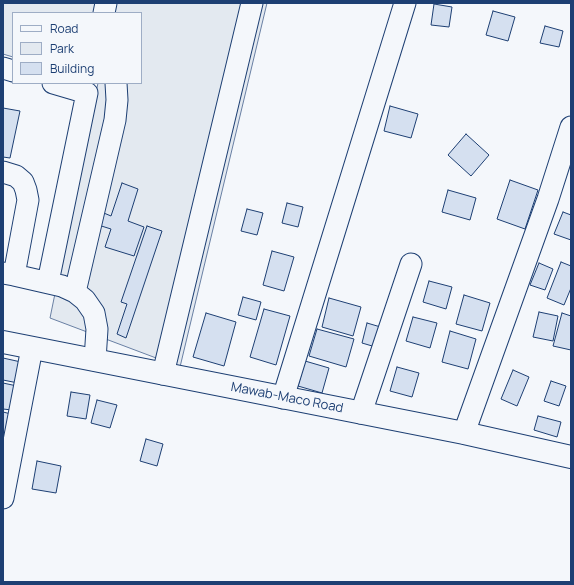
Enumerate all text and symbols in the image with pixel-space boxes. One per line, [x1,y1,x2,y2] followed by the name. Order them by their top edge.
[12,12,142,84] legend
[50,20,78,37] text: Road
[50,40,74,57] text: Park
[50,60,94,77] text: Building
[230,379,344,417] street label: Mawab-Maco Road

